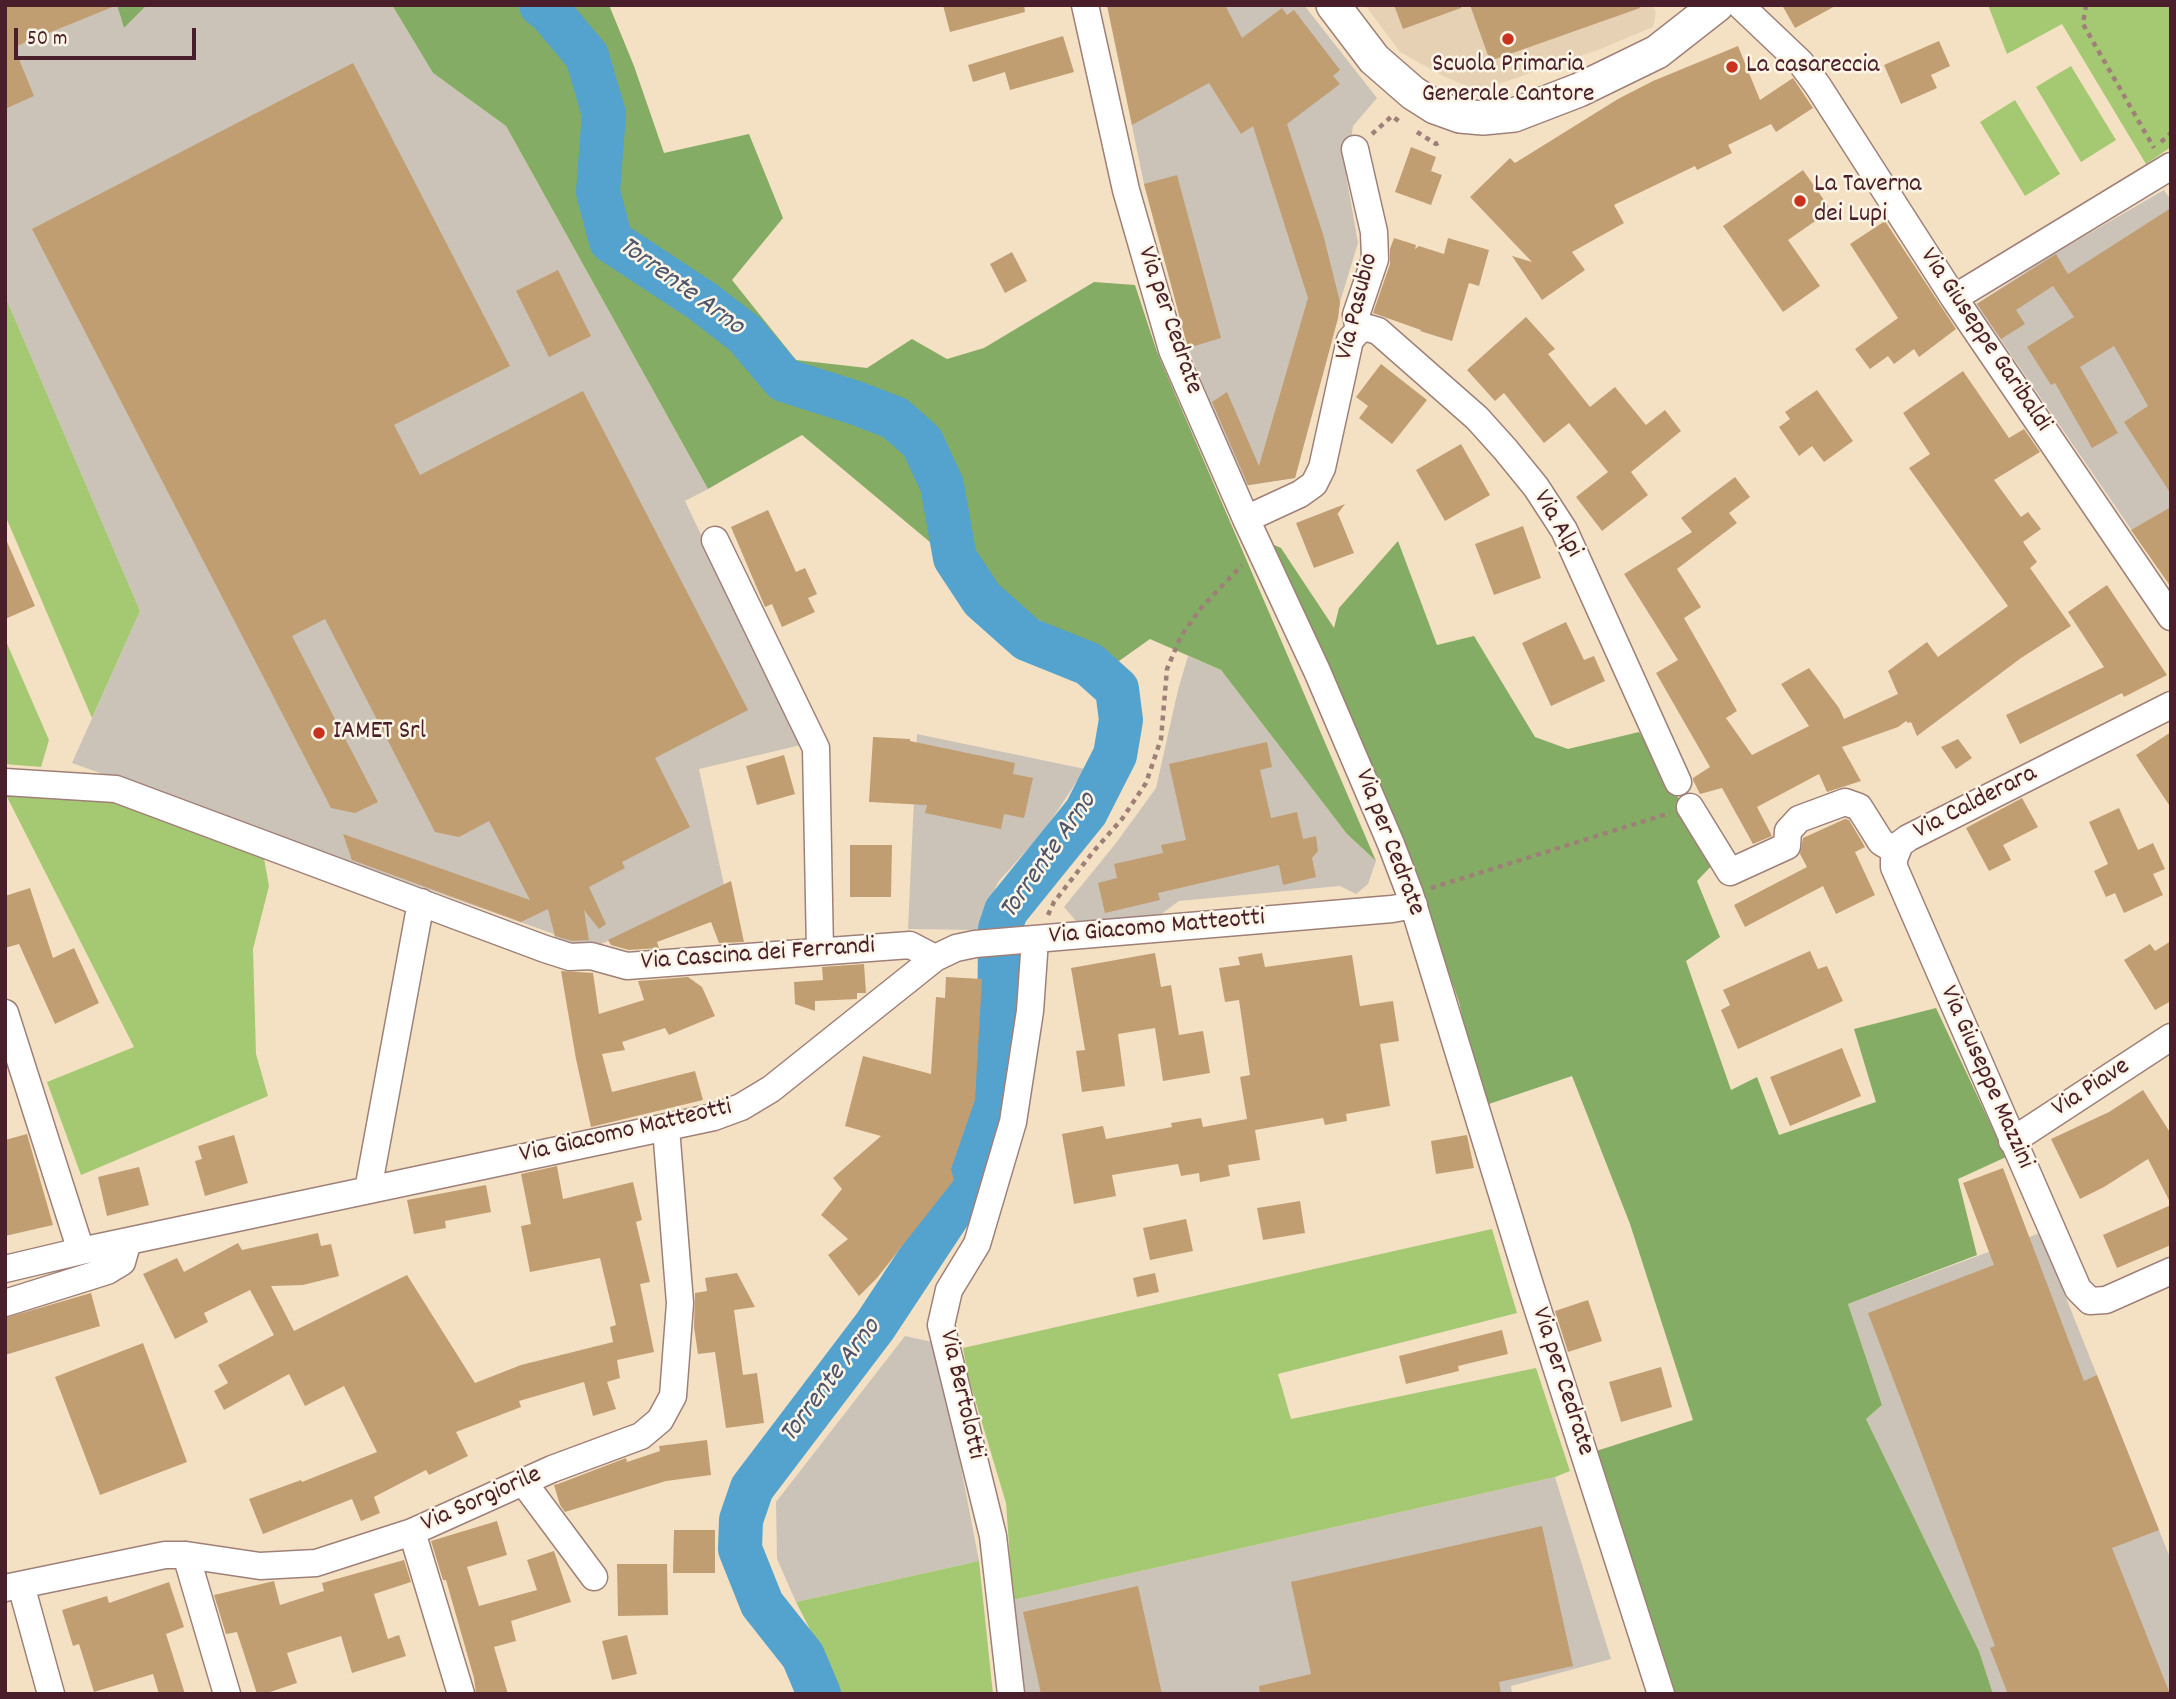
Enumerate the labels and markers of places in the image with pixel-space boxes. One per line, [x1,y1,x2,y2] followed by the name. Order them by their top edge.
[1500,31,1516,47] marker: Scuola Primaria Generale Cantore
[1422,50,1594,112] place label: Scuola Primaria Generale Cantore
[1746,51,1880,83] place label: La casareccia
[1724,59,1740,75] marker: La casareccia
[1814,170,1922,232] place label: La Taverna dei Lupi
[1792,193,1808,209] marker: La Taverna dei Lupi
[333,717,426,749] place label: IAMET Srl
[311,725,327,741] marker: IAMET Srl

